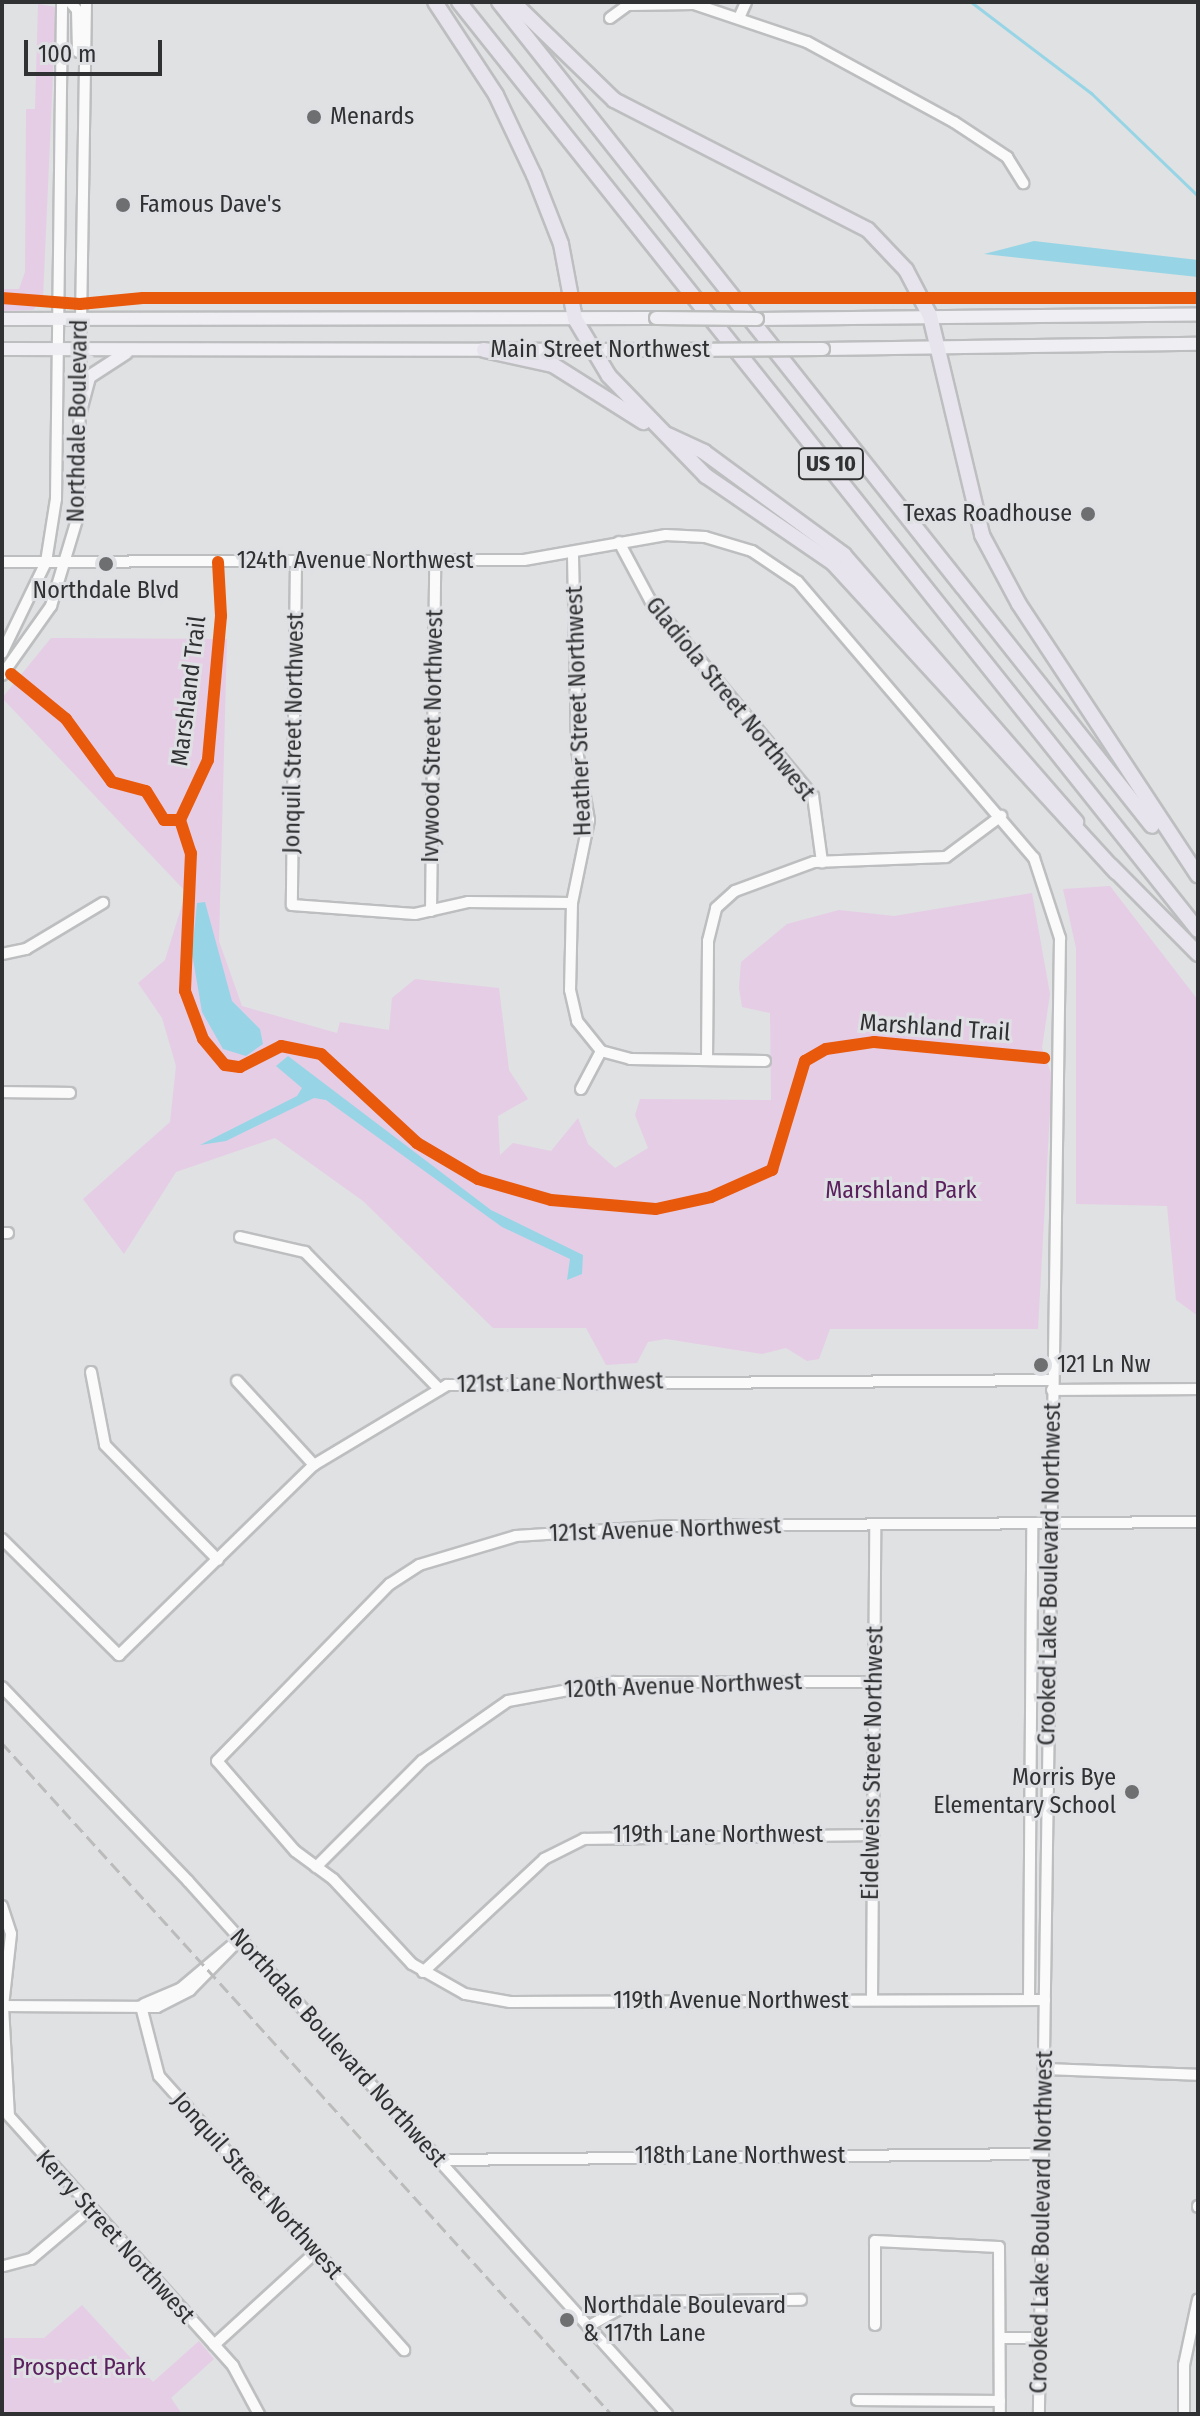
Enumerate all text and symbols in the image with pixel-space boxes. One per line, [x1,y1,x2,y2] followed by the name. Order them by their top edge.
[28,24,166,74] scale bar
[38,40,96,68] text: 100 m
[330,103,414,131] place label: Menards
[305,108,323,126] marker: Menards
[139,191,282,219] place label: Famous Dave's
[114,196,132,214] marker: Famous Dave's
[62,319,94,523] street label: Northdale Boulevard
[490,336,710,364] street label: Main Street Northwest
[797,446,865,482] road number: US 10
[903,500,1072,528] place label: Texas Roadhouse
[1079,505,1097,523] marker: Texas Roadhouse
[237,547,473,575] street label: 124th Avenue Northwest
[97,555,115,573] marker: Northdale Blvd
[33,577,179,605] place label: Northdale Blvd
[560,585,598,837] street label: Heather Street Northwest
[639,592,821,806] street label: Gladiola Street Northwest
[416,609,450,863] street label: Ivywood Street Northwest
[277,612,311,854] street label: Jonquil Street Northwest
[166,614,212,768] street label: Marshland Trail
[859,1008,1011,1048] street label: Marshland Trail
[825,1177,977,1205] park label: Marshland Park
[1057,1351,1150,1379] place label: 121 Ln Nw
[1032,1356,1050,1374] marker: 121 Ln Nw
[456,1367,664,1399] street label: 121st Lane Northwest
[1033,1402,1067,1746] street label: Crooked Lake Boulevard Northwest
[549,1512,781,1548] street label: 121st Avenue Northwest
[856,1626,890,1900] street label: Eidelweiss Street Northwest
[564,1667,802,1705] street label: 120th Avenue Northwest
[933,1764,1116,1820] place label: Morris Bye Elementary School
[1123,1783,1141,1801] marker: Morris Bye Elementary School
[613,1821,823,1849] street label: 119th Lane Northwest
[223,1923,453,2173] street label: Northdale Boulevard Northwest
[613,1987,849,2015] street label: 119th Avenue Northwest
[1025,2050,1059,2394] street label: Crooked Lake Boulevard Northwest
[165,2087,349,2285] street label: Jonquil Street Northwest
[635,2142,845,2170] street label: 118th Lane Northwest
[29,2144,201,2330] street label: Kerry Street Northwest
[583,2292,786,2348] place label: Northdale Boulevard & 117th Lane
[558,2311,576,2329] marker: Northdale Boulevard & 117th Lane
[12,2354,146,2382] park label: Prospect Park

